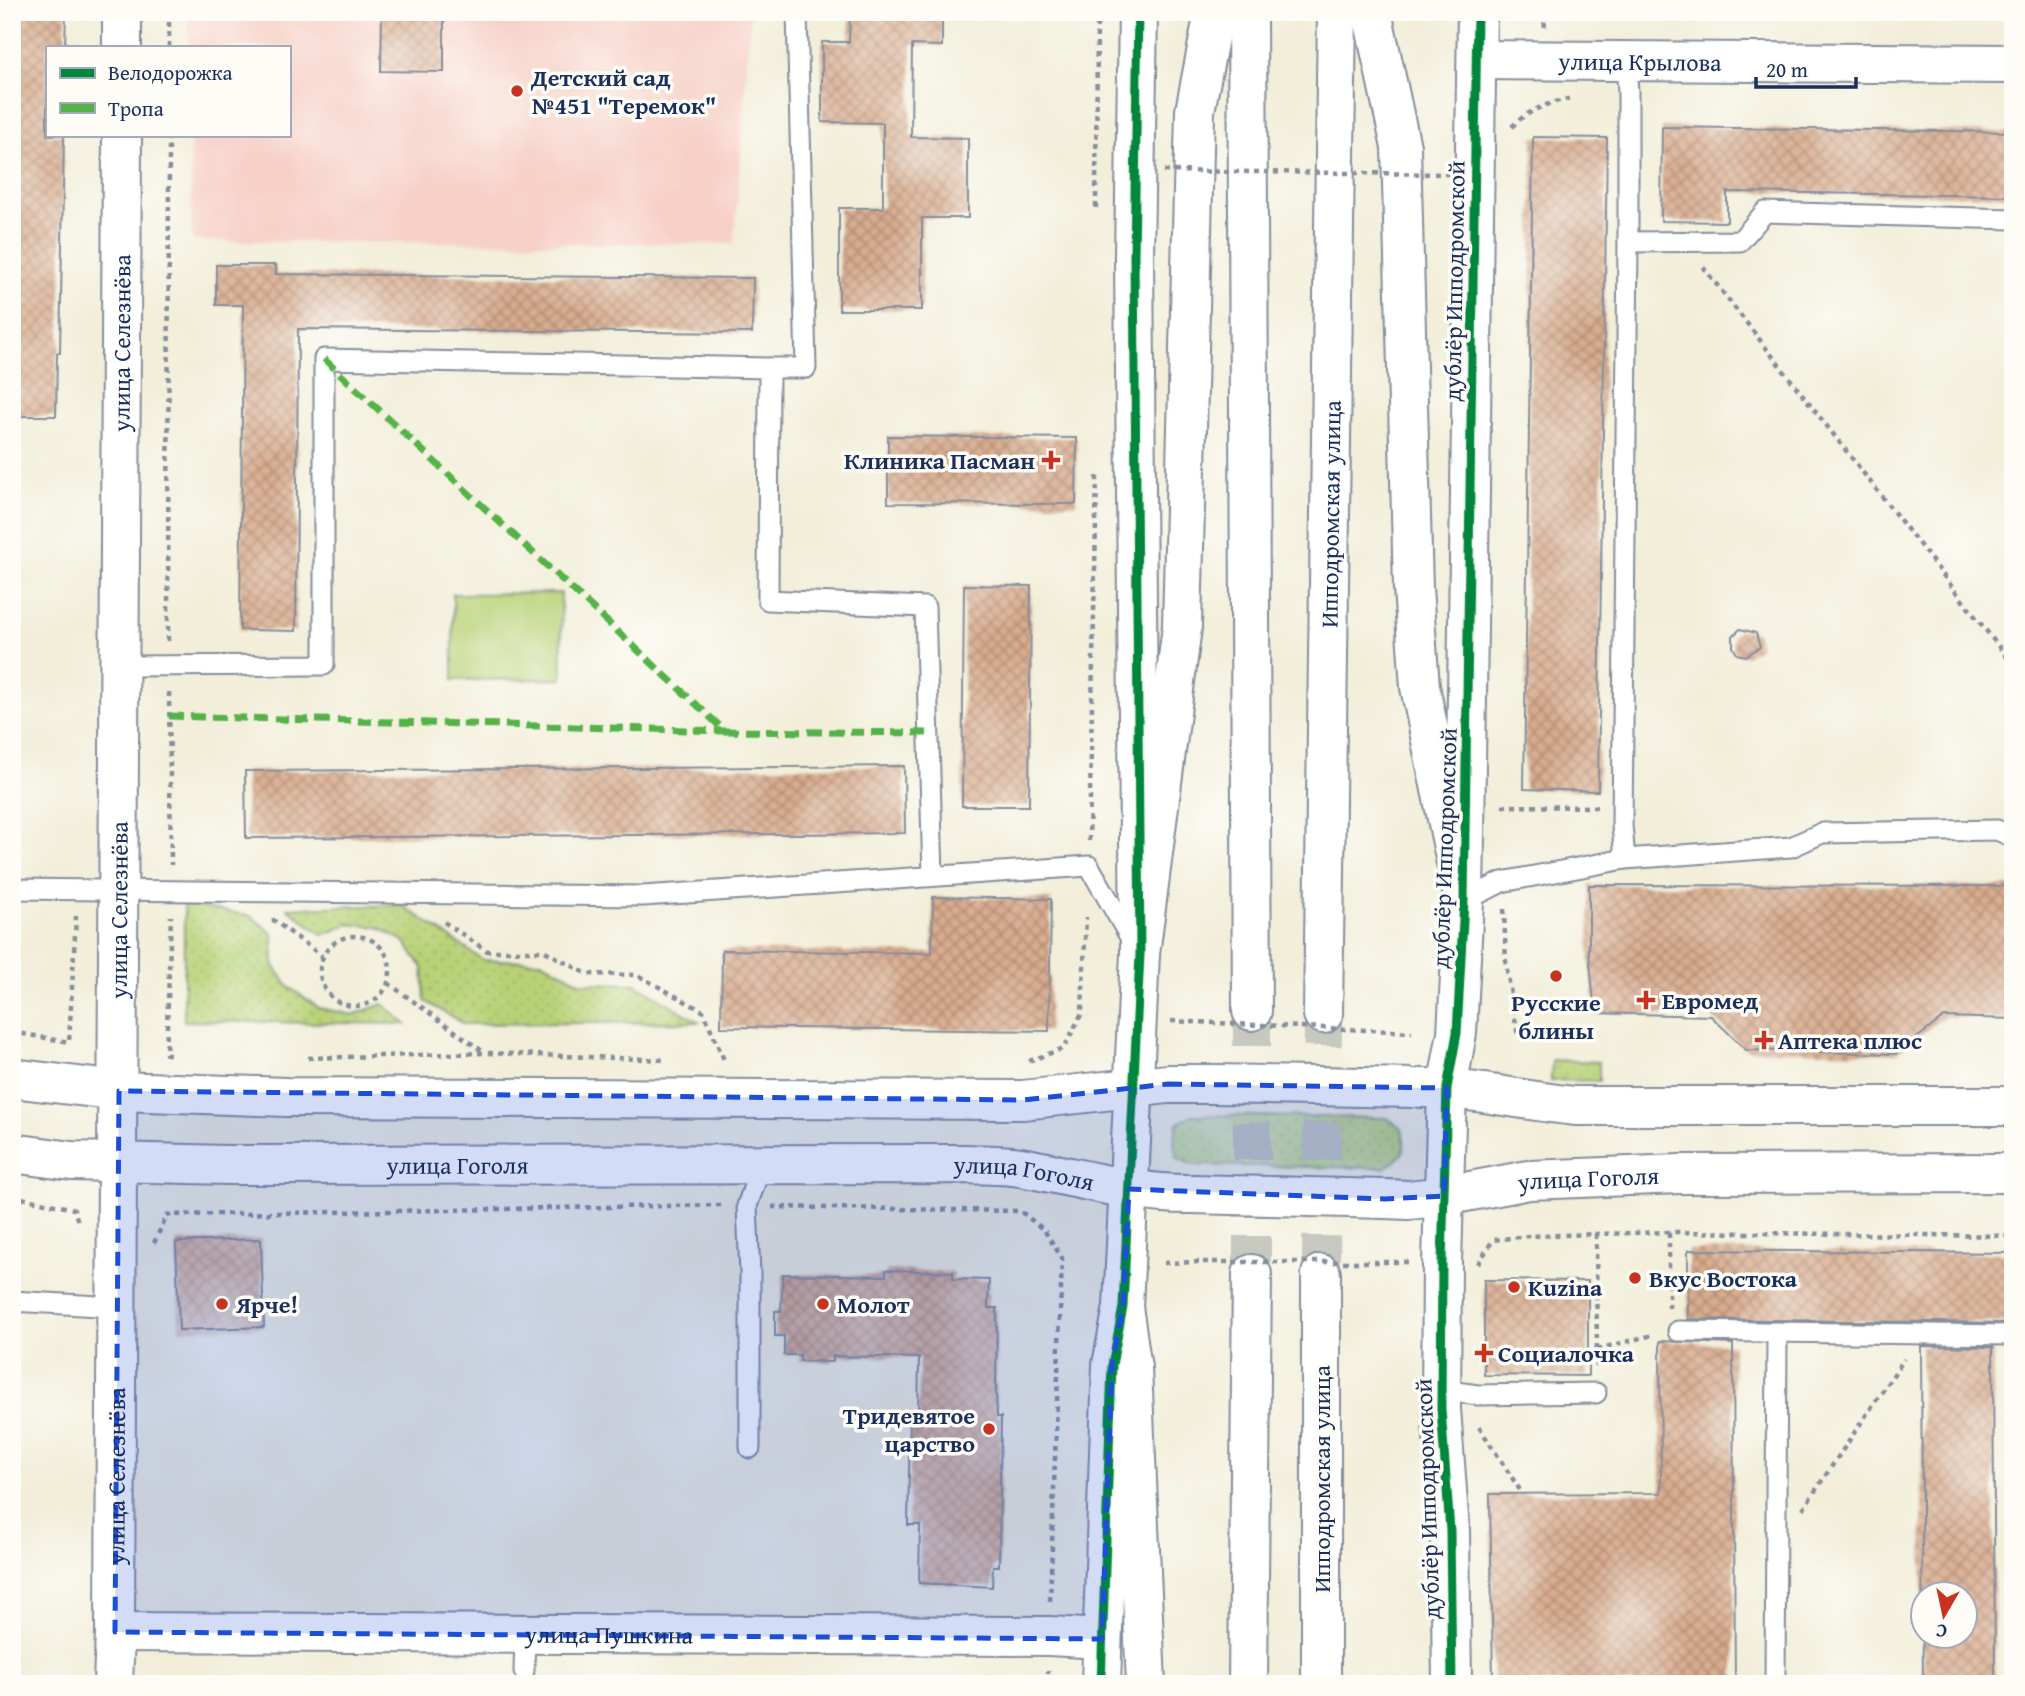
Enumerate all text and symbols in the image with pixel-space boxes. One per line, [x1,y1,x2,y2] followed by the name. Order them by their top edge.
[1557,43,1722,79] street label: улица Крылова
[46,46,290,136] legend
[1756,46,1855,90] scale bar
[1766,54,1808,85] text: 20 m
[108,57,233,88] text: Велодорожка
[530,60,716,123] place label: Детский сад №451 "Теремок"
[509,83,525,99] marker: Детский сад №451 "Теремок"
[108,93,164,124] text: Тропа
[1434,160,1474,402] street label: дублёр Ипподромской
[103,254,139,433] street label: улица Селезнёва
[1311,399,1349,628] street label: Ипподромская улица
[844,443,1035,478] place label: Клиника Пасман
[1041,450,1061,470] marker: Клиника Пасман
[1422,727,1466,969] street label: дублёр Ипподромской
[100,821,136,1000] street label: улица Селезнёва
[1548,968,1564,984] marker: Русские блины
[1662,983,1759,1018] place label: Евромед
[1511,985,1601,1048] place label: Русские блины
[1636,990,1656,1010] marker: Евромед
[1778,1023,1922,1058] place label: Аптека плюс
[1756,1032,1772,1048] marker: Аптека плюс
[385,1147,528,1182] street label: улица Гоголя
[952,1147,1097,1199] street label: улица Гоголя
[1513,1157,1660,1200] street label: улица Гоголя
[1649,1261,1798,1296] place label: Вкус Востока
[1528,1270,1603,1305] place label: Kuzina
[1627,1270,1643,1286] marker: Вкус Востока
[1506,1279,1522,1295] marker: Kuzina
[235,1287,298,1322] place label: Ярче!
[837,1287,910,1322] place label: Молот
[214,1296,230,1312] marker: Ярче!
[815,1296,831,1312] marker: Молот
[1498,1336,1635,1371] place label: Социалочка
[1476,1345,1492,1361] marker: Социалочка
[1304,1365,1339,1593] street label: Ипподромская улица
[1405,1378,1449,1620] street label: дублёр Ипподромской
[98,1387,134,1566] street label: улица Селезнёва
[843,1398,975,1461] place label: Тридевятое царство
[981,1421,997,1437] marker: Тридевятое царство
[1910,1580,1980,1650] north arrow
[524,1616,694,1652] street label: улица Пушкина
[1934,1617,1949,1646] text: С

